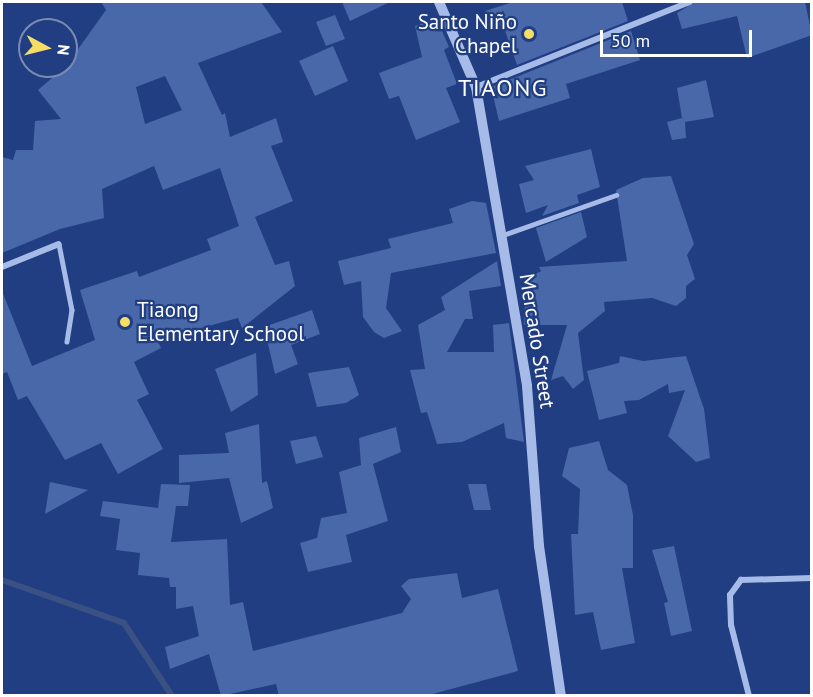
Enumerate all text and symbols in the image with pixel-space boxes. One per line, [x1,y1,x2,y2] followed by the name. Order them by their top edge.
[418,9,517,59] place label: Santo Niño Chapel
[18,18,78,78] north arrow
[603,18,754,56] scale bar
[522,27,536,41] marker: Santo Niño Chapel
[611,29,650,52] text: 50 m
[53,44,74,56] text: N
[458,74,548,102] district label: TIAONG
[514,272,560,410] street label: Mercado Street
[137,297,305,347] place label: Tiaong Elementary School
[118,315,132,329] marker: Tiaong Elementary School

